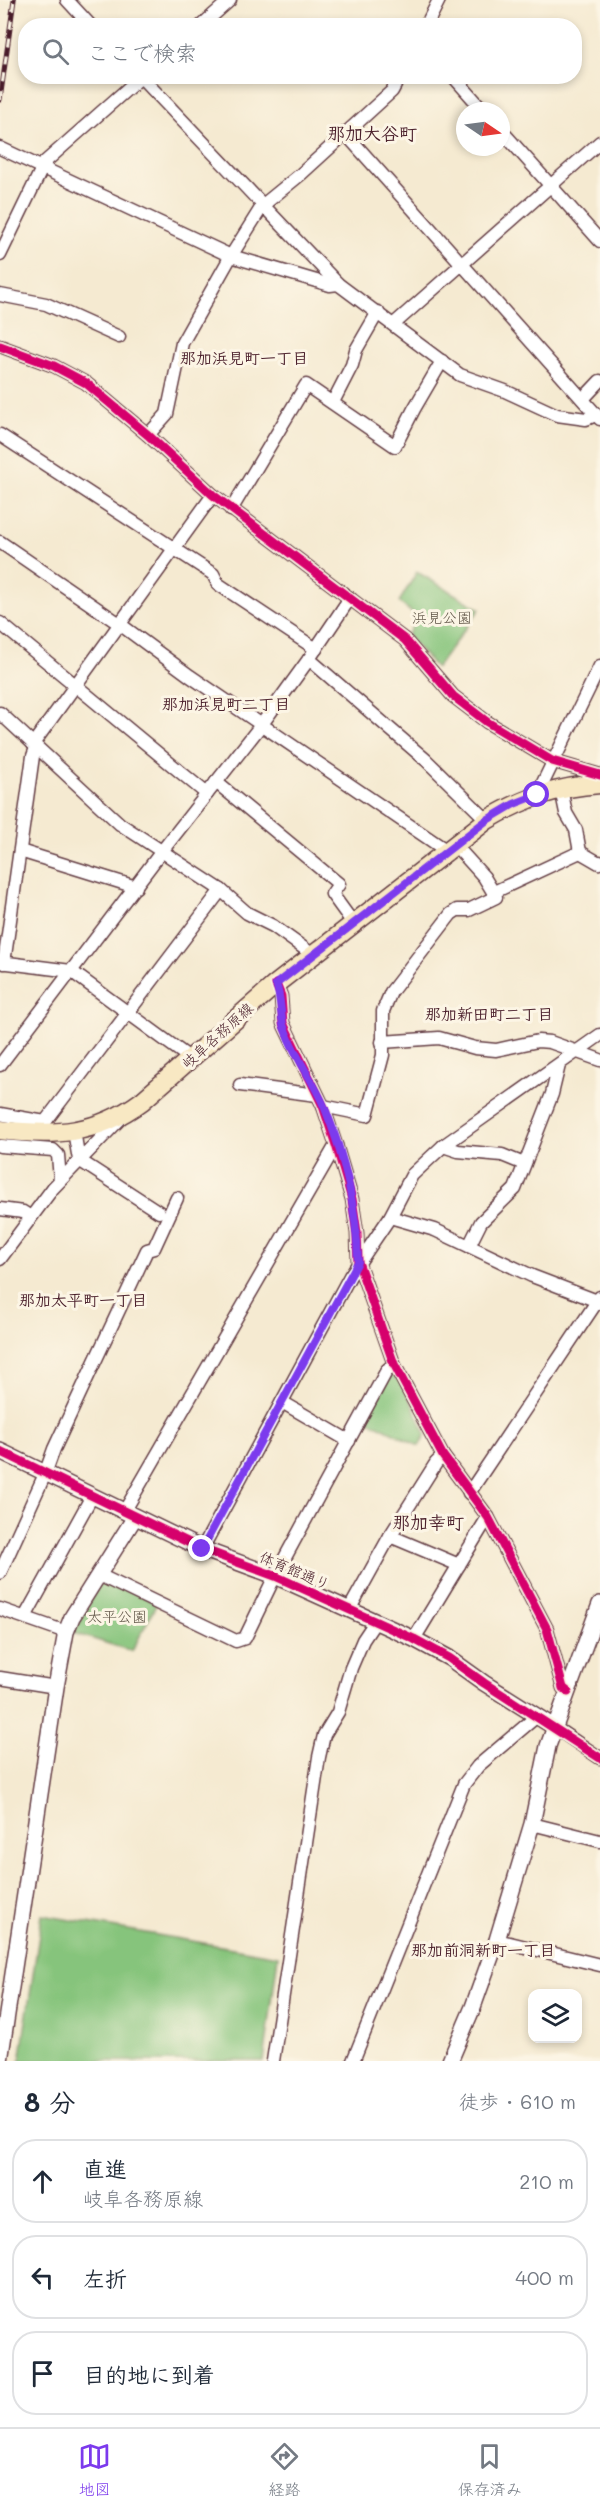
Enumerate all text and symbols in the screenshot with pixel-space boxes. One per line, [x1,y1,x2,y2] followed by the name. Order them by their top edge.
[18,18,582,84] search box
[39,35,72,68] icon: search
[87,38,197,67] text: ここで検索
[456,102,510,156] north arrow
[327,121,417,145] district label: 那加大谷町
[180,347,308,368] district label: 那加浜見町一丁目
[412,607,472,627] park label: 浜見公園
[162,693,290,714] district label: 那加浜見町二丁目
[523,781,549,807] route start
[177,997,257,1073] street label: 岐阜各務原線
[425,1003,553,1024] district label: 那加新田町二丁目
[19,1289,147,1310] district label: 那加太平町一丁目
[392,1510,464,1534] district label: 那加幸町
[188,1535,214,1561] route end
[257,1546,333,1594] street label: 体育館通り
[87,1606,147,1626] park label: 太平公園
[411,1939,555,1960] district label: 那加前洞新町一丁目
[528,1989,582,2043] map controls
[528,1989,582,2043] button: layers
[24,2085,75,2119] text: 8 分
[459,2088,576,2114] text: 徒歩 · 610 m
[83,2154,127,2183] text: 直進
[26,2165,59,2198] icon: ahead
[519,2168,574,2194] text: 210 m
[83,2185,203,2211] text: 岐阜各務原線
[26,2261,59,2294] icon: left
[83,2264,127,2293] text: 左折
[515,2264,574,2290] text: 400 m
[26,2357,59,2390] icon: arrive
[83,2360,215,2389] text: 目的地に到着
[78,2440,111,2500] tab: 地図
[268,2440,301,2500] tab: 経路
[458,2440,522,2500] tab: 保存済み

